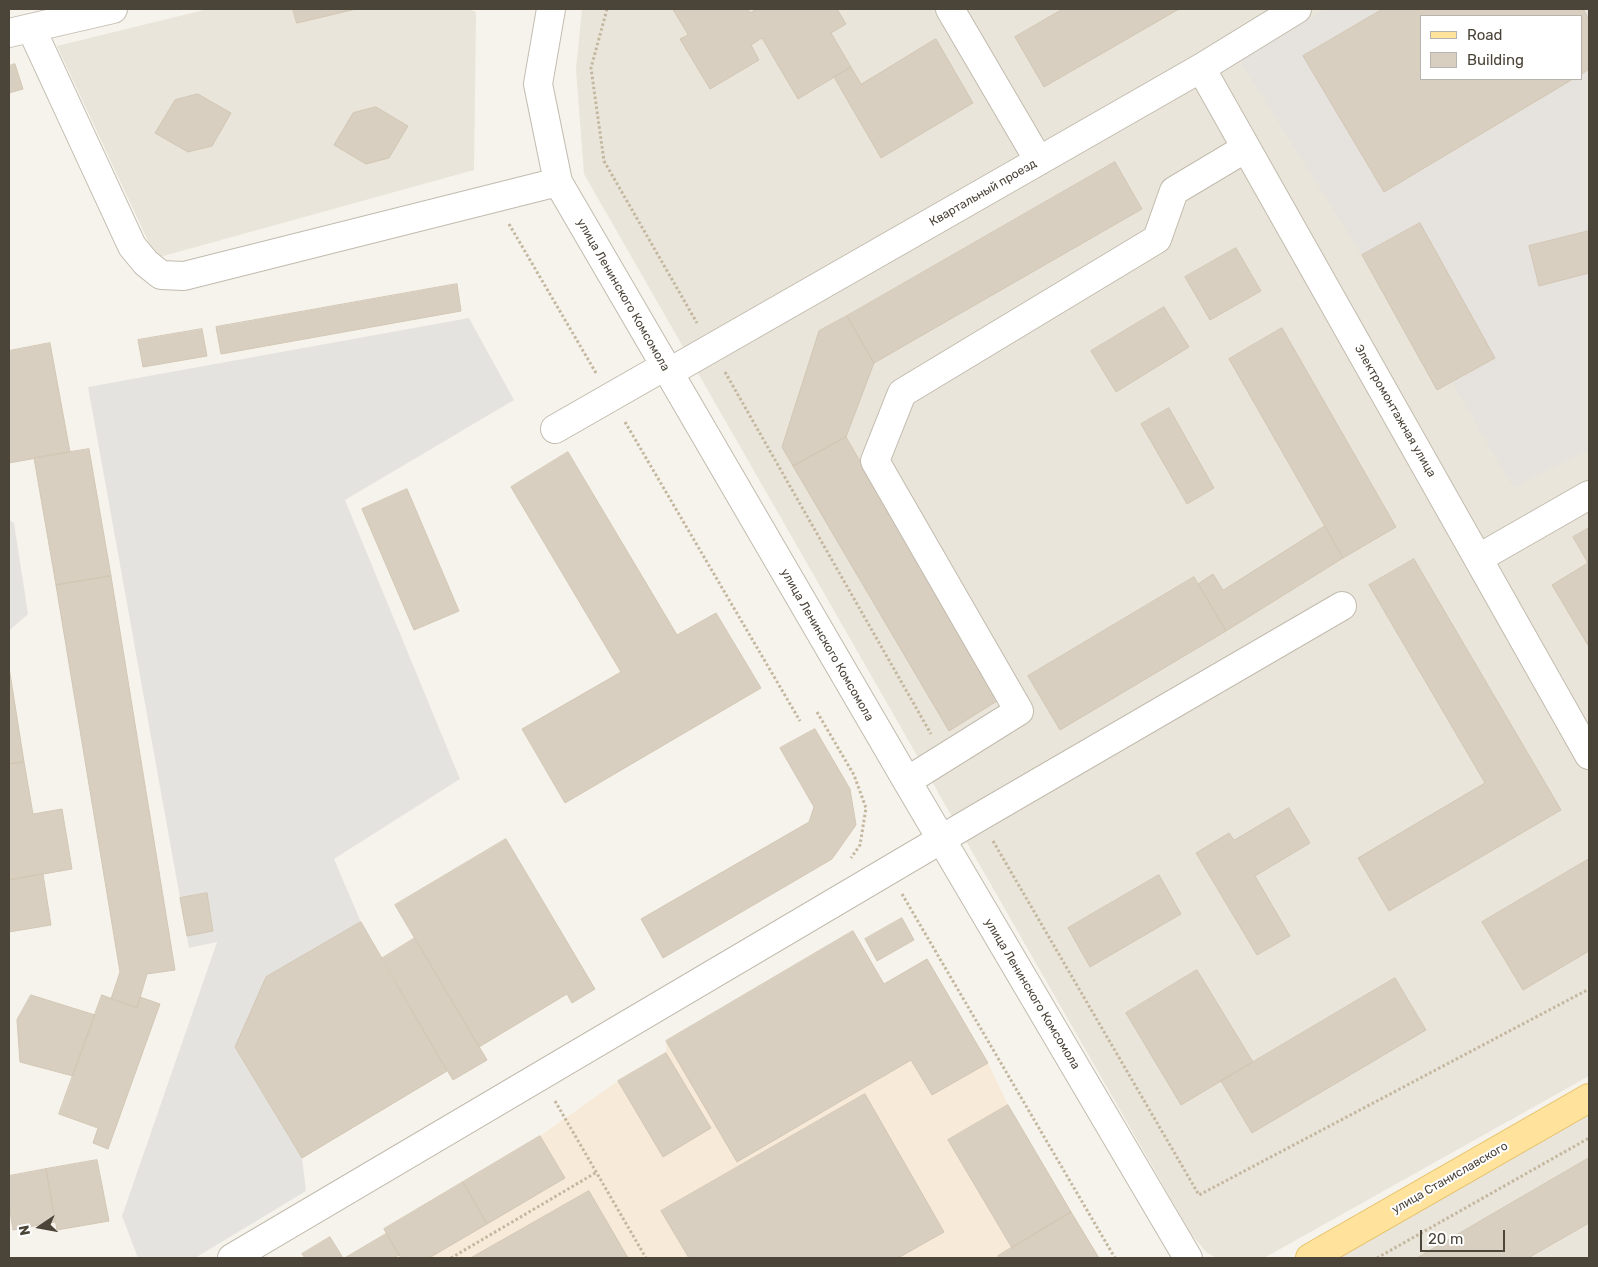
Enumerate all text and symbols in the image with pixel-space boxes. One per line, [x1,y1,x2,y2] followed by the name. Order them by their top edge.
[1420,15,1583,80] legend
[1467,26,1503,44] text: Road
[1467,51,1524,69] text: Building
[927,156,1039,230] street label: Квартальный проезд
[573,216,673,374] street label: улица Ленинского Комсомола
[1351,342,1439,480] street label: Электромонтажная улица
[777,566,877,724] street label: улица Ленинского Комсомола
[981,916,1083,1072] street label: улица Ленинского Комсомола
[1390,1139,1510,1217] street label: улица Станиславского
[15,1202,65,1252] north arrow
[1423,1220,1508,1252] scale bar
[15,1224,34,1237] text: N
[1428,1230,1463,1248] text: 20 m

